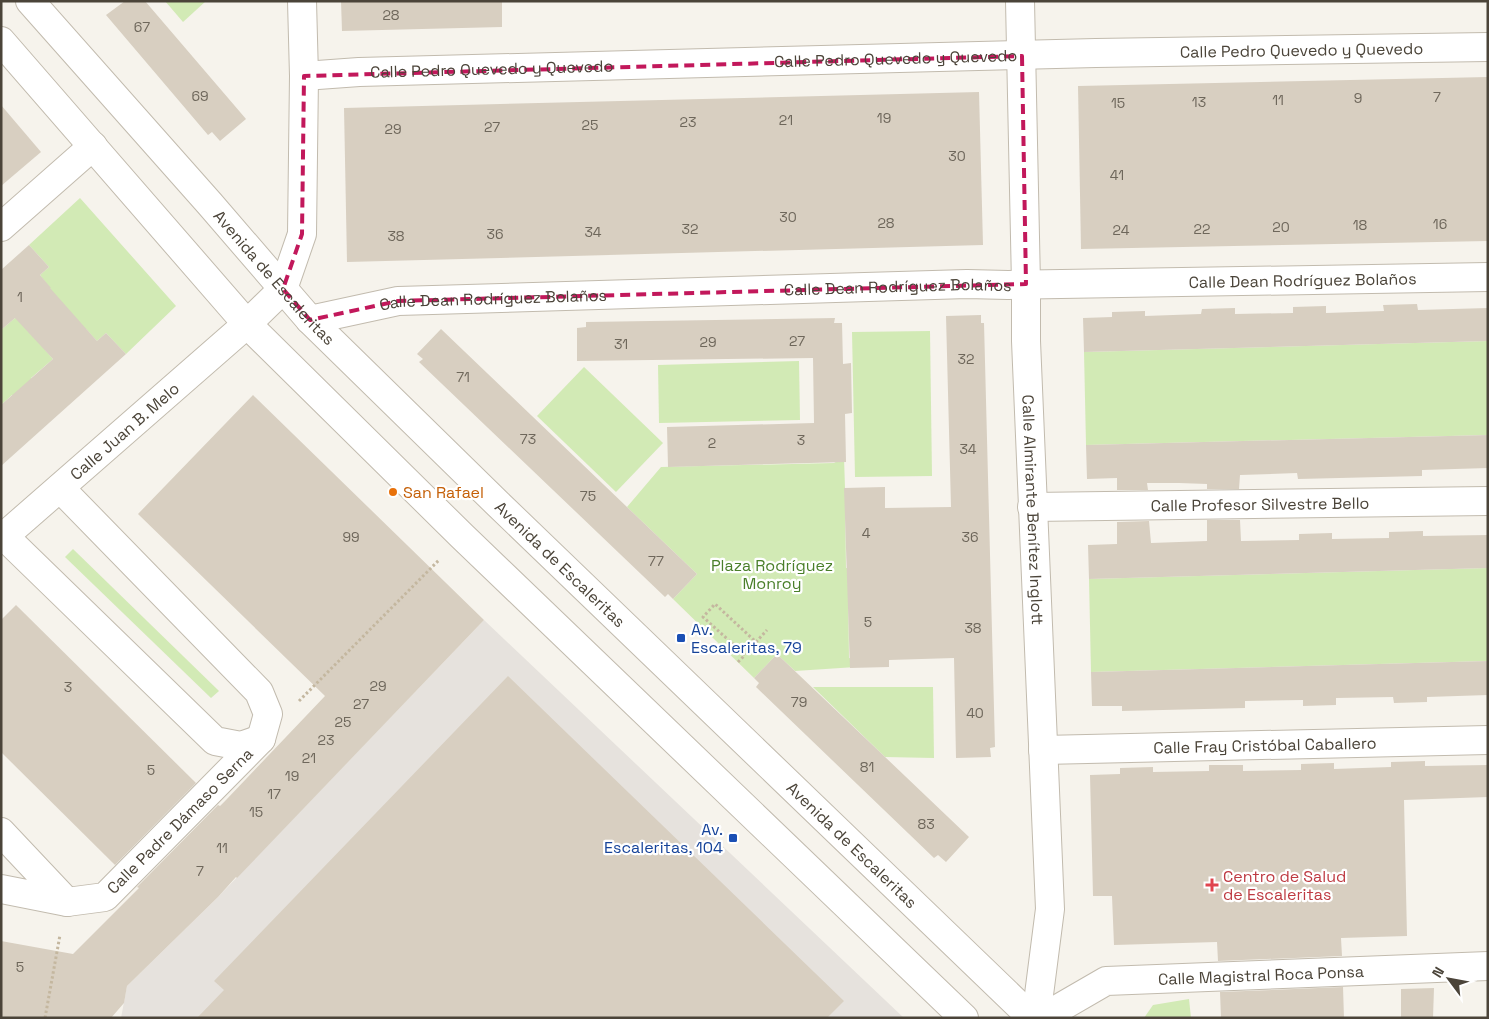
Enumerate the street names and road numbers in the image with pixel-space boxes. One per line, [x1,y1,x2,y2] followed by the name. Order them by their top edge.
[1180,37,1423,62] street label: Calle Pedro Quevedo y Quevedo
[774,45,1018,72] street label: Calle Pedro Quevedo y Quevedo
[370,55,614,82] street label: Calle Pedro Quevedo y Quevedo
[209,205,340,349] street label: Avenida de Escaleritas
[1189,268,1417,292] street label: Calle Dean Rodríguez Bolaños
[784,273,1012,300] street label: Calle Dean Rodríguez Bolaños
[377,284,607,315] street label: Calle Dean Rodríguez Bolaños
[65,378,183,485] street label: Calle Juan B. Melo
[1018,394,1048,625] street label: Calle Almirante Benítez Inglott
[1150,492,1370,516] street label: Calle Profesor Silvestre Bello
[491,496,630,632] street label: Avenida de Escaleritas
[1153,732,1377,758] street label: Calle Fray Cristóbal Caballero
[102,743,258,899] street label: Calle Padre Dámaso Serna
[782,777,922,913] street label: Avenida de Escaleritas
[1158,960,1364,989] street label: Calle Magistral Roca Ponsa

